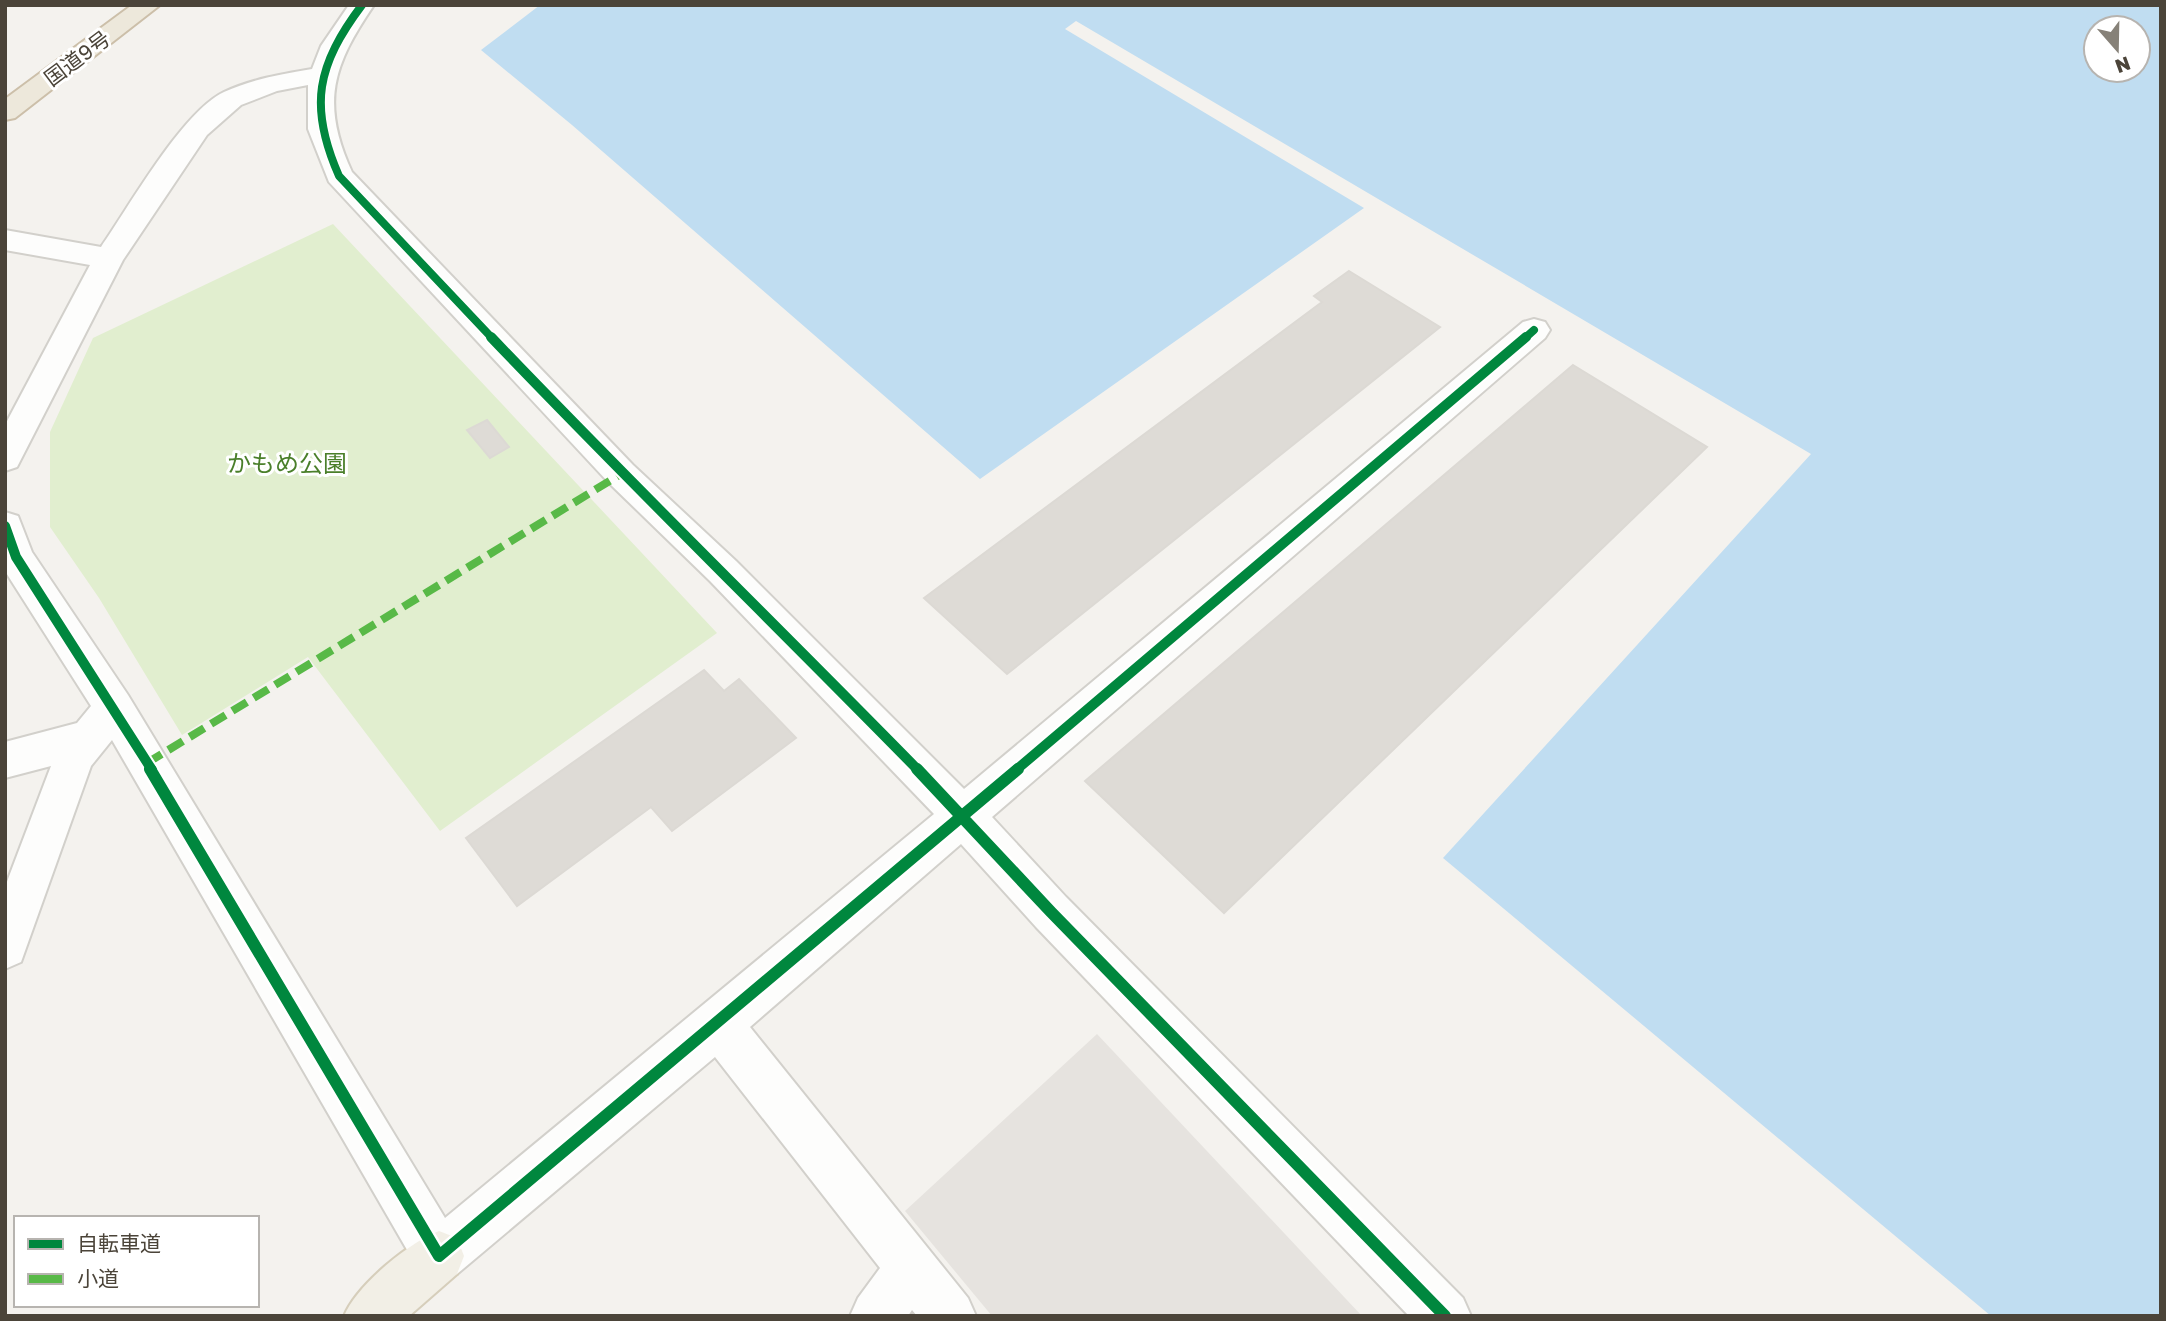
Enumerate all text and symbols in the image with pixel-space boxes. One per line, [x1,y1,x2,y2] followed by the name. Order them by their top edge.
[2082,14,2152,84] north arrow
[39,25,115,91] street label: 国道9号
[2112,52,2134,79] text: N
[227,448,347,477] park label: かもめ公園
[14,1216,259,1307] legend
[77,1230,161,1256] text: 自転車道
[77,1265,119,1291] text: 小道

